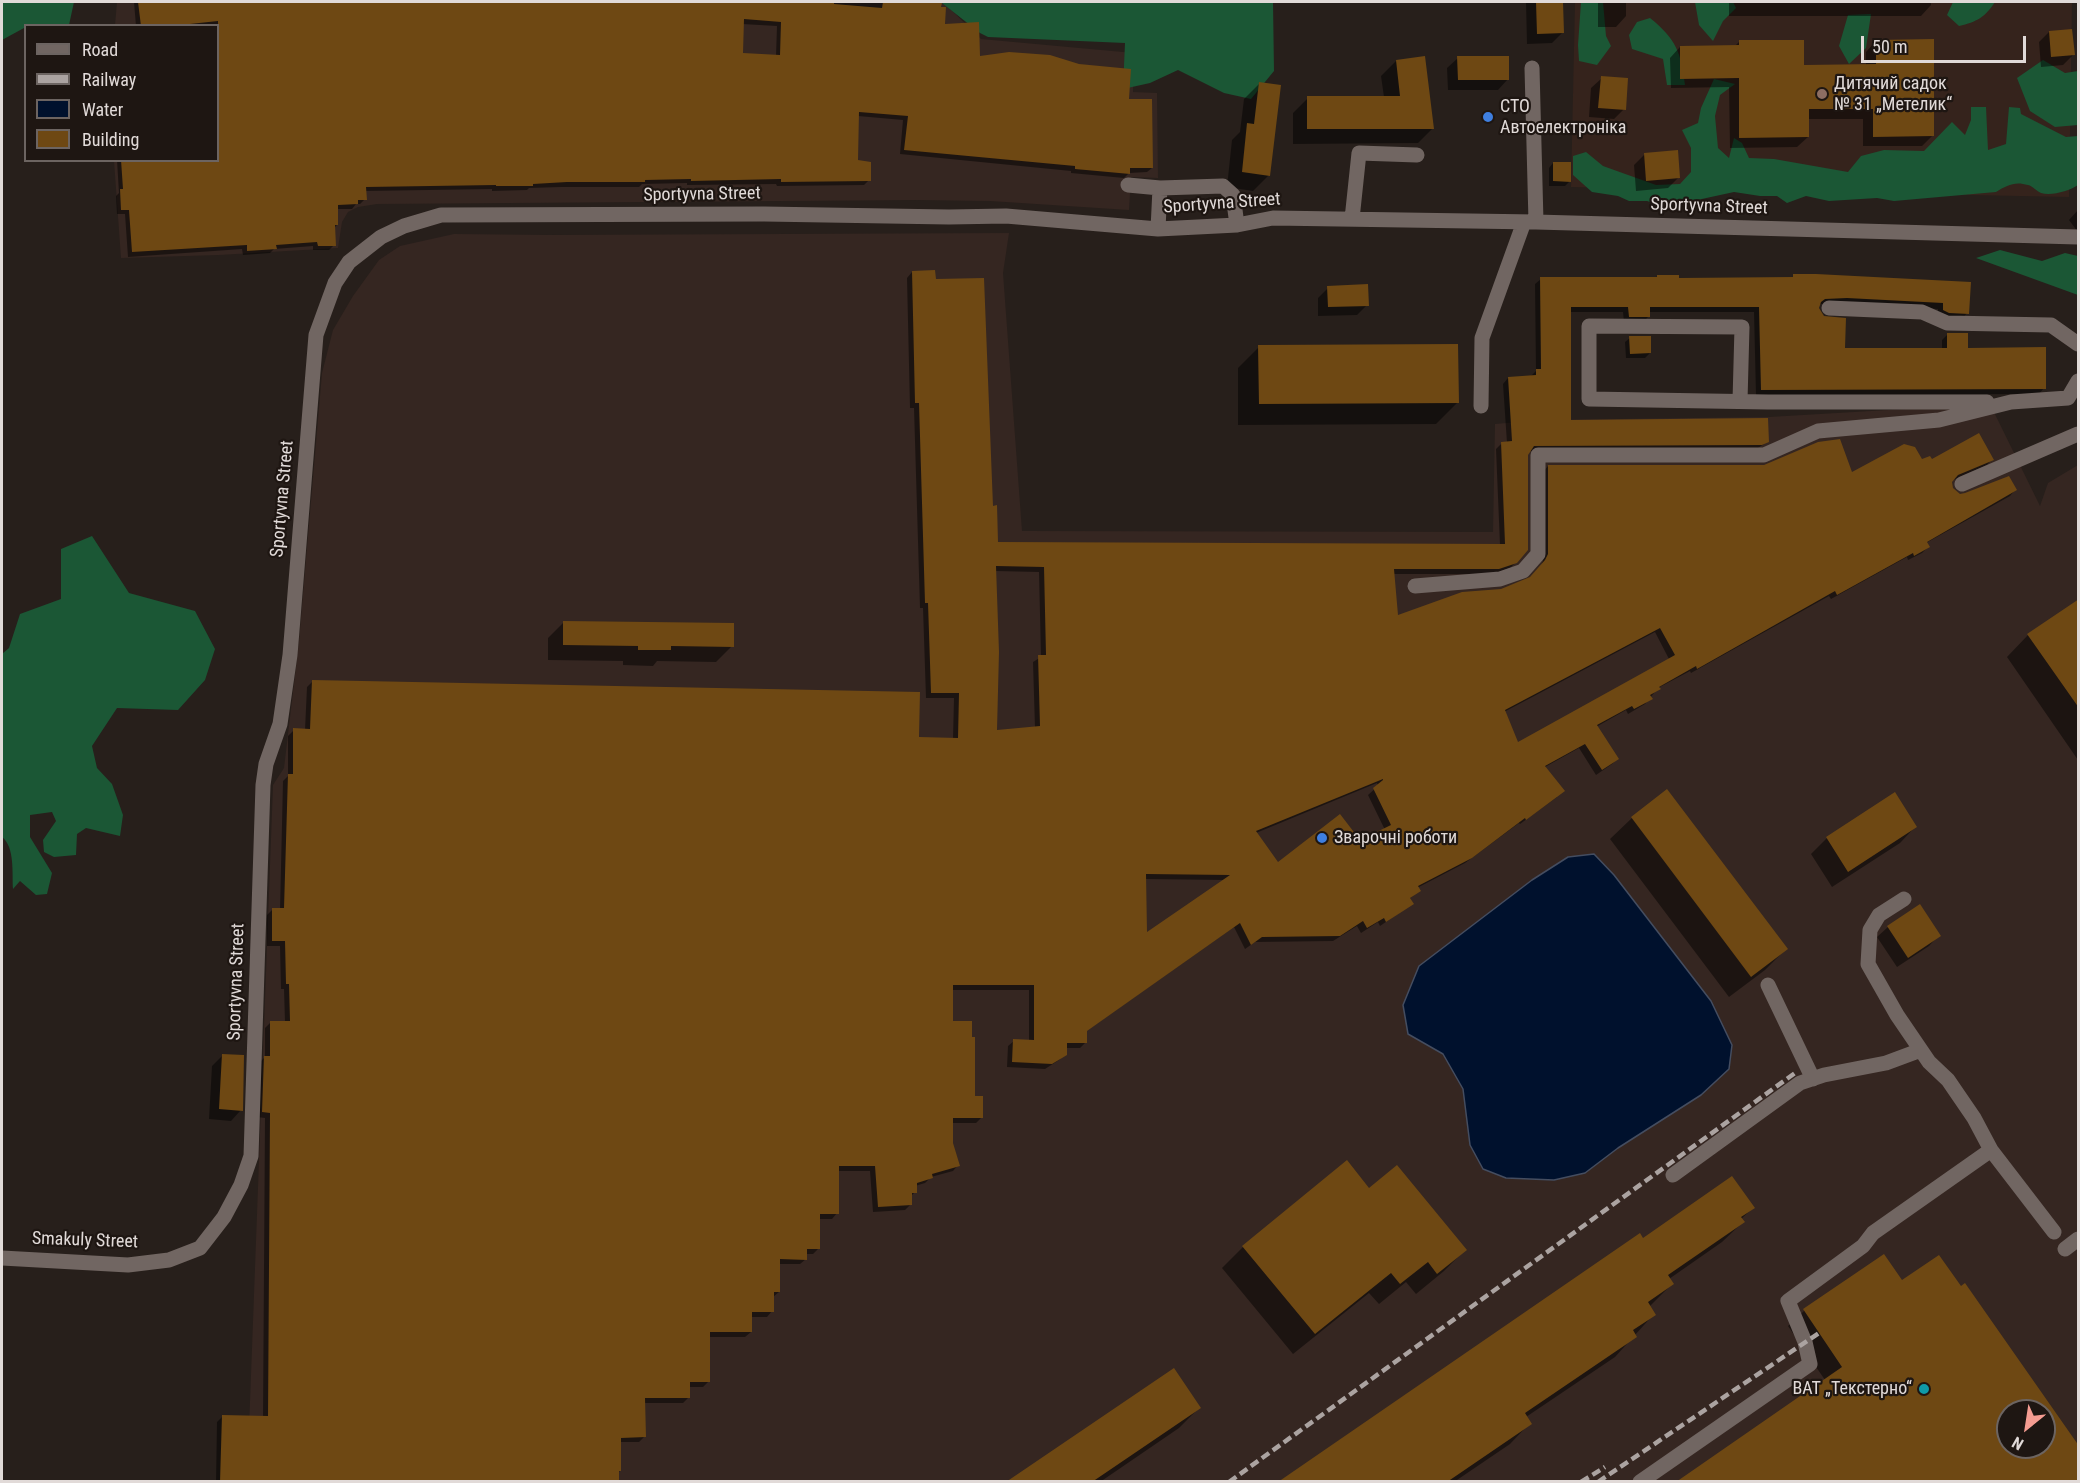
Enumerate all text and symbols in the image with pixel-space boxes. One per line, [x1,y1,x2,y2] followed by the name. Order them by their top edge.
[24,24,219,162] legend
[1864,24,2029,62] scale bar
[1872,36,1907,57] text: 50 m
[82,39,118,60] text: Road
[82,69,136,90] text: Railway
[1834,73,1952,116] place label: Дитячий садок № 31 „Метелик“
[1815,87,1829,101] marker: Дитячий садок № 31 „Метелик“
[1500,96,1626,138] place label: СТО Автоелектроніка
[82,99,123,120] text: Water
[1481,110,1495,124] marker: СТО Автоелектроніка
[82,129,139,150] text: Building
[643,183,761,207] street label: Sportyvna Street
[1163,189,1281,219] street label: Sportyvna Street
[1650,194,1768,220] street label: Sportyvna Street
[267,440,299,558] street label: Sportyvna Street
[1334,827,1457,849] place label: Зварочні роботи
[1315,831,1329,845] marker: Зварочні роботи
[224,923,250,1041] street label: Sportyvna Street
[32,1228,138,1254] street label: Smakuly Street
[1793,1378,1912,1400] place label: ВАТ „Текстерно“
[1917,1382,1931,1396] marker: ВАТ „Текстерно“
[1996,1399,2056,1459] north arrow
[2009,1433,2027,1454] text: N

